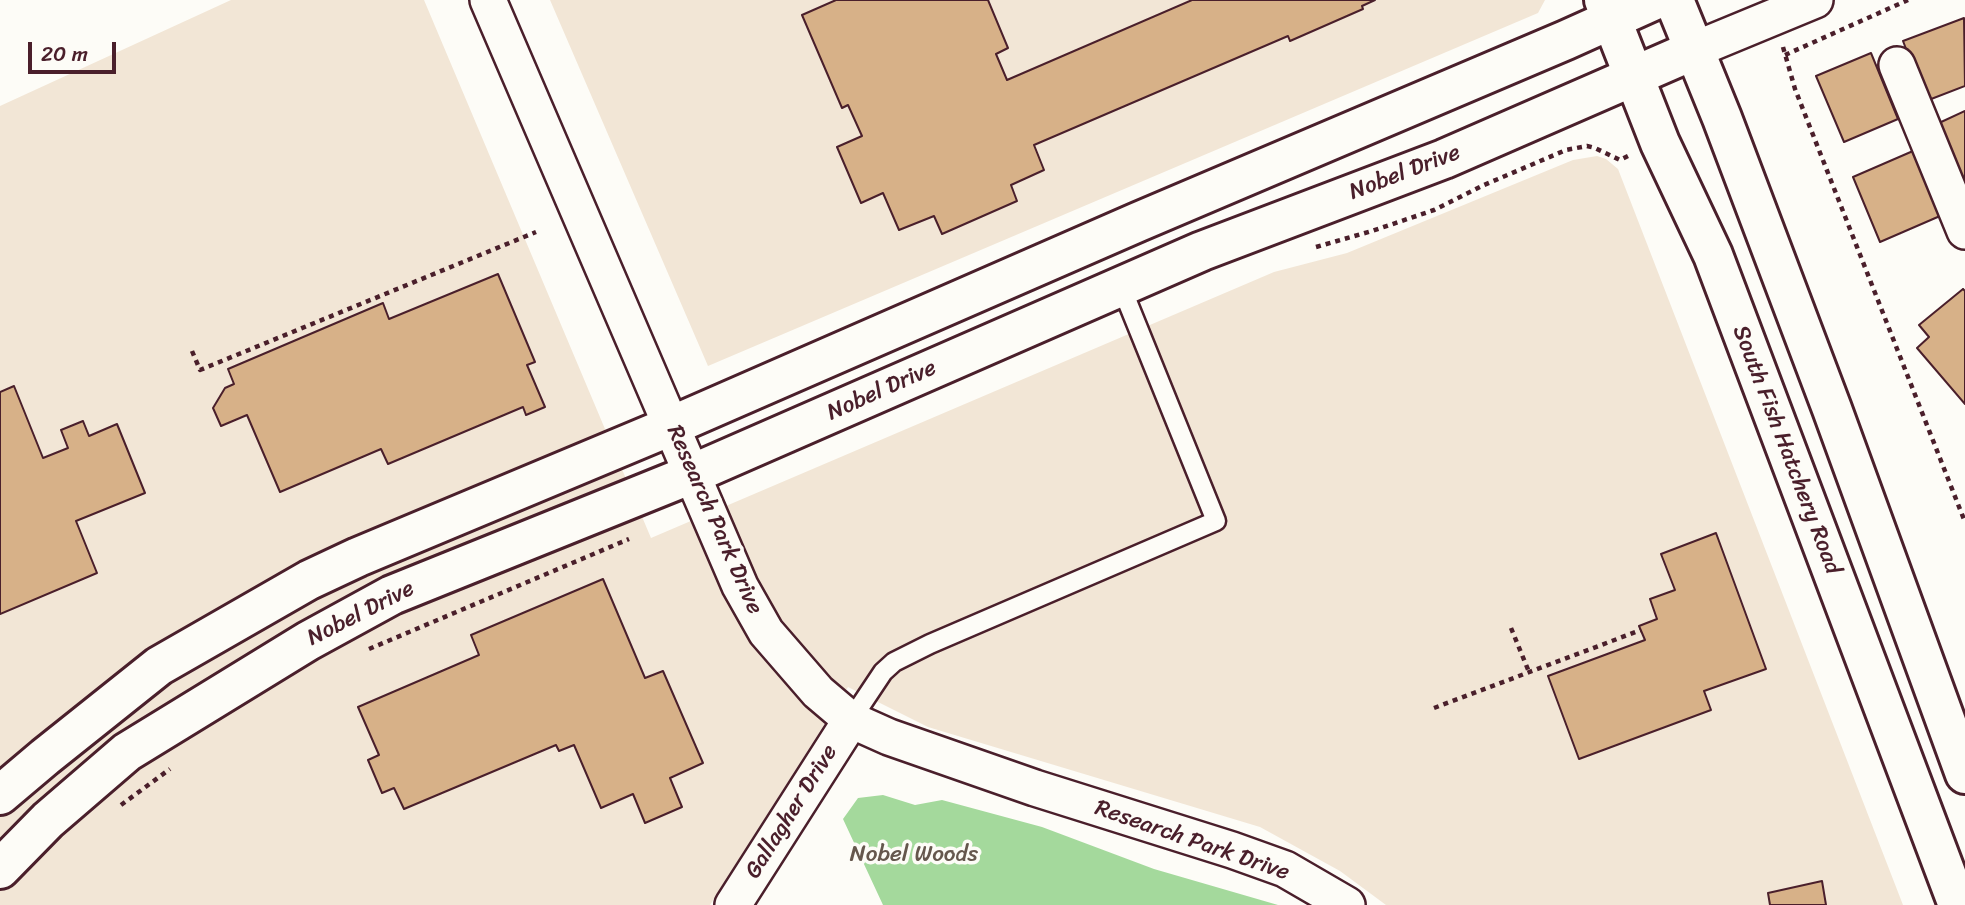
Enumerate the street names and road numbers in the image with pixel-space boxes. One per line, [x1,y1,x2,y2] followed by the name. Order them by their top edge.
[1346,139,1464,207] street label: Nobel Drive
[1726,322,1846,578] street label: South Fish Hatchery Road
[823,355,941,427] street label: Nobel Drive
[660,421,768,619] street label: Research Park Drive
[303,575,419,653] street label: Nobel Drive
[740,740,844,884] street label: Gallagher Drive
[1091,795,1293,887] street label: Research Park Drive

